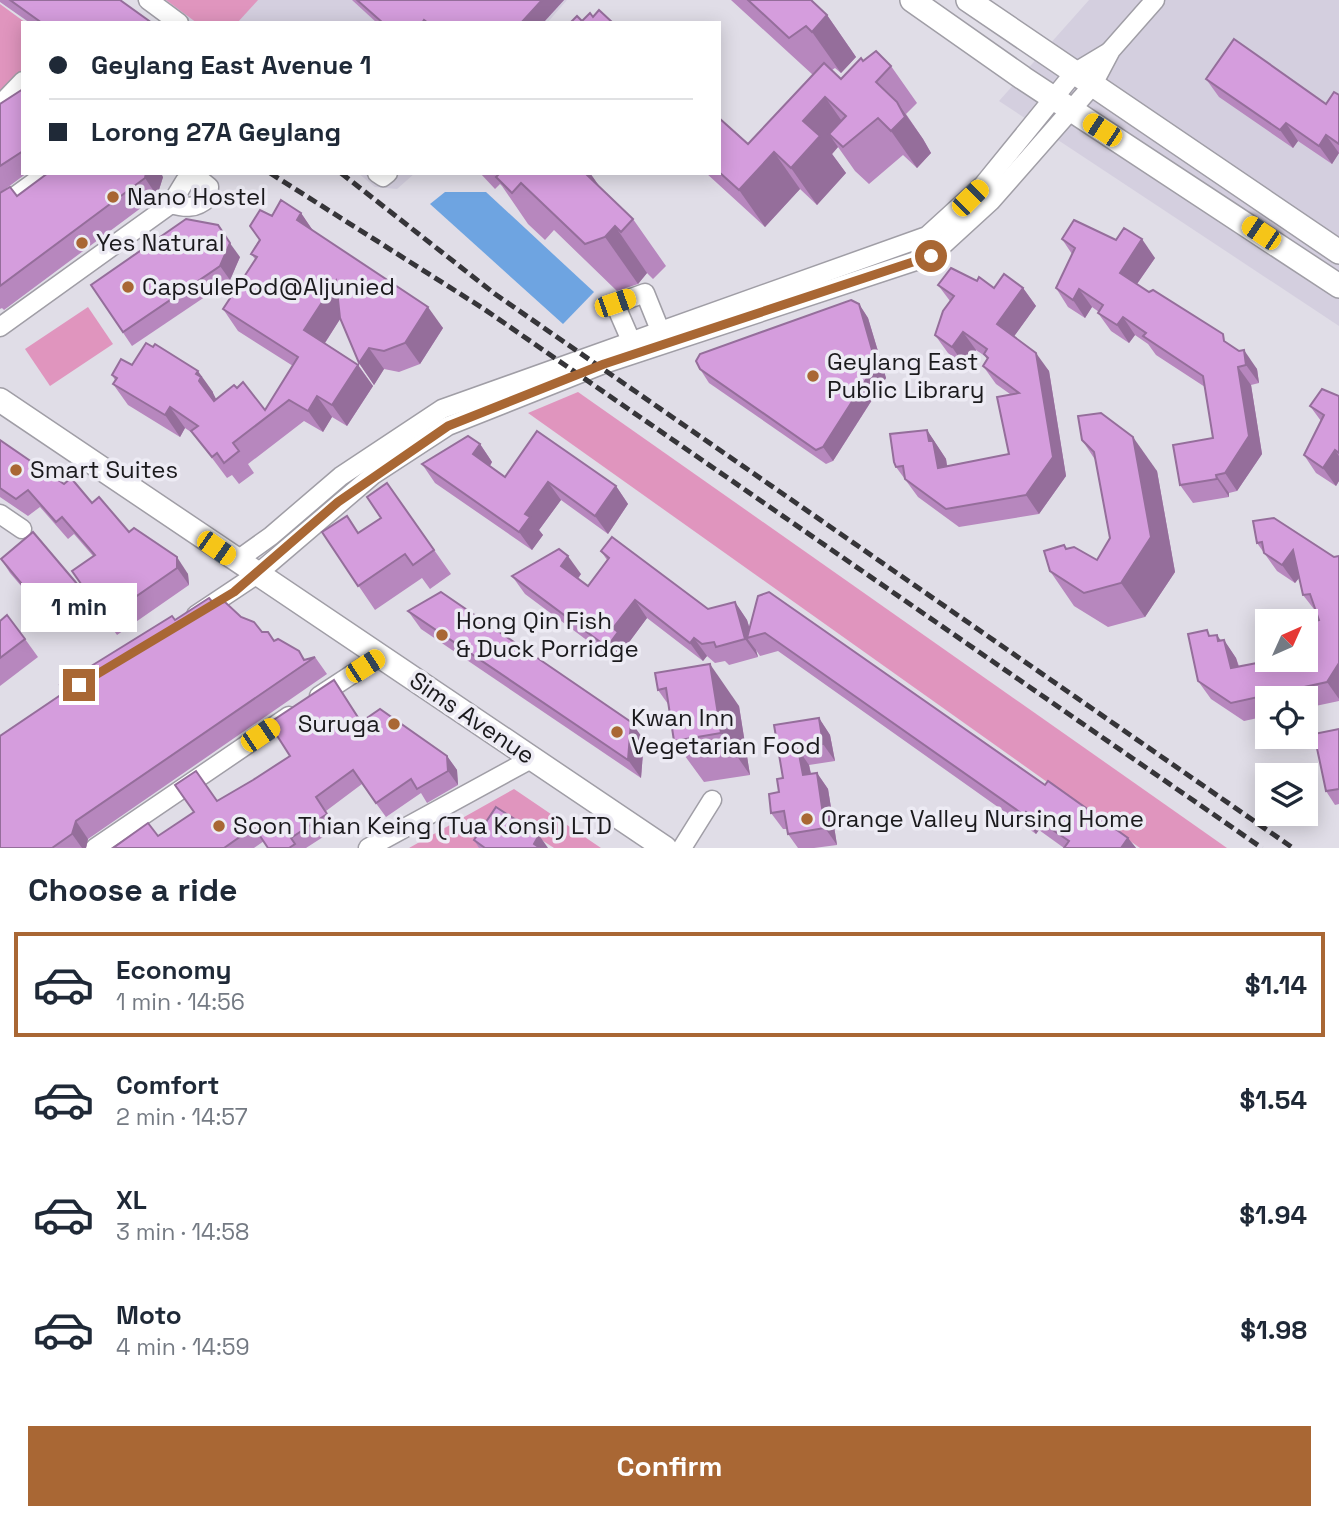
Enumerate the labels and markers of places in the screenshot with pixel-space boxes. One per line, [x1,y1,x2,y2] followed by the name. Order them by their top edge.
[127,181,266,212] place label: Nano Hostel
[105,189,121,205] marker: Nano Hostel
[96,227,225,258] place label: Yes Natural
[74,235,90,251] marker: Yes Natural
[142,271,395,302] place label: CapsulePod@Aljunied
[120,279,136,295] marker: CapsulePod@Aljunied
[827,346,984,405] place label: Geylang East Public Library
[805,368,821,384] marker: Geylang East Public Library
[30,454,178,485] place label: Smart Suites
[8,462,24,478] marker: Smart Suites
[456,605,639,664] place label: Hong Qin Fish & Duck Porridge
[434,627,450,643] marker: Hong Qin Fish & Duck Porridge
[631,702,821,761] place label: Kwan Inn Vegetarian Food
[298,708,380,739] place label: Suruga
[386,716,402,732] marker: Suruga
[609,724,625,740] marker: Kwan Inn Vegetarian Food
[821,803,1144,834] place label: Orange Valley Nursing Home
[233,810,612,841] place label: Soon Thian Keing (Tua Konsi) LTD
[799,811,815,827] marker: Orange Valley Nursing Home
[211,818,227,834] marker: Soon Thian Keing (Tua Konsi) LTD

